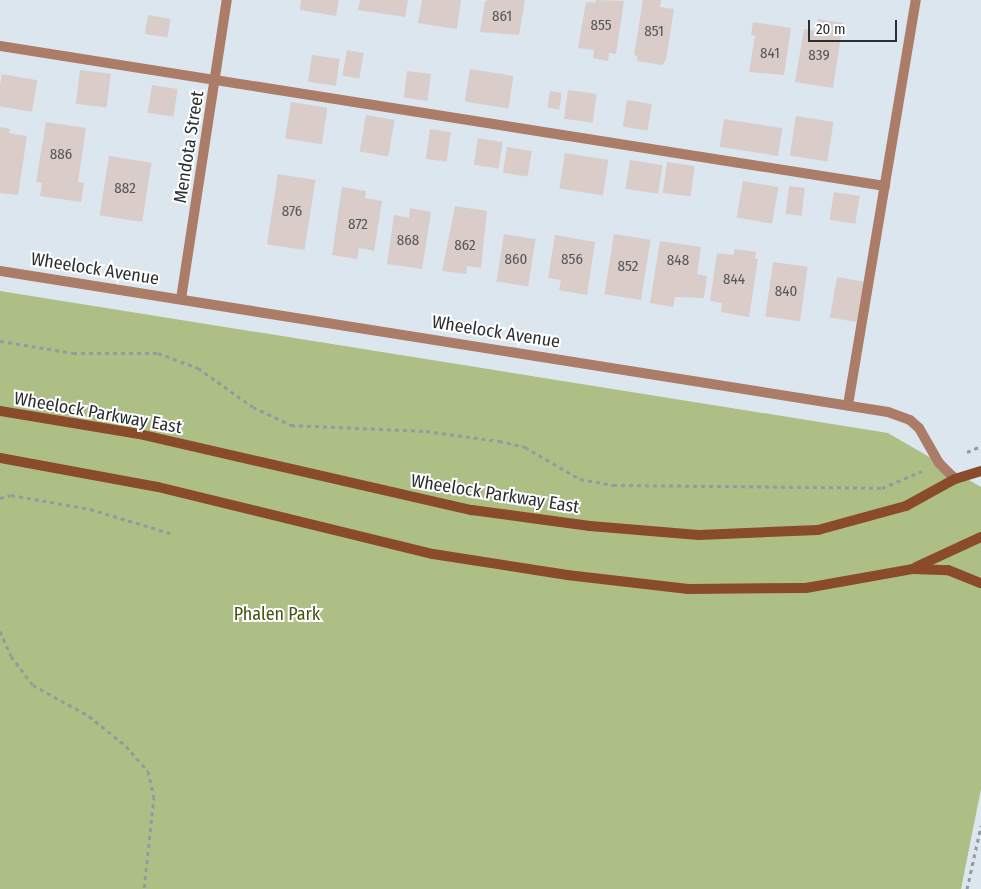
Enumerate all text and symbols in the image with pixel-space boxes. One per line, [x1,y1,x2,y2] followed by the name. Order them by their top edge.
[492,8,512,26] house number: 861
[811,10,900,42] scale bar
[590,17,612,35] house number: 855
[816,20,846,38] text: 20 m
[644,23,664,41] house number: 851
[760,45,780,63] house number: 841
[808,47,830,65] house number: 839
[169,89,209,205] street label: Mendota Street
[50,146,72,164] house number: 886
[114,180,136,198] house number: 882
[282,203,302,221] house number: 876
[348,216,368,234] house number: 872
[397,232,419,250] house number: 868
[454,237,476,255] house number: 862
[29,248,161,290] street label: Wheelock Avenue
[505,251,527,269] house number: 860
[561,251,583,269] house number: 856
[667,252,689,270] house number: 848
[618,258,638,276] house number: 852
[723,271,745,289] house number: 844
[775,283,797,301] house number: 840
[430,311,562,353] street label: Wheelock Avenue
[12,388,184,438] street label: Wheelock Parkway East
[409,470,581,518] street label: Wheelock Parkway East
[234,603,320,625] park label: Phalen Park

